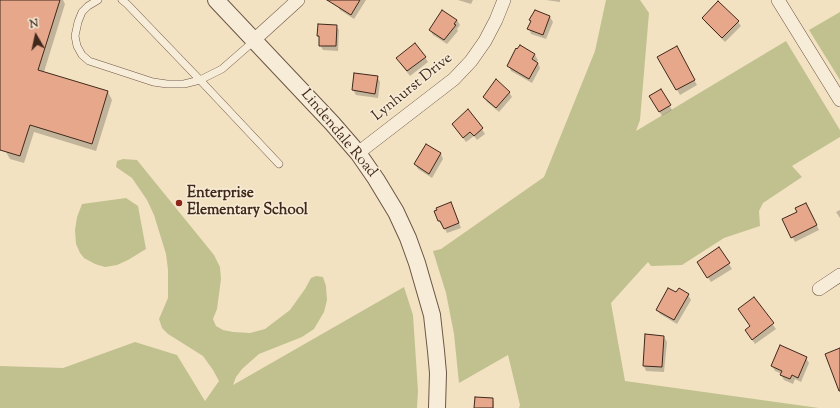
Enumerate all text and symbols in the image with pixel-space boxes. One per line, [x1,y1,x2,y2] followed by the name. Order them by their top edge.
[16,16,56,56] north arrow
[29,16,40,33] text: N
[369,50,457,126] street label: Lynhurst Drive
[296,86,380,182] street label: Lindendale Road
[187,185,308,220] place label: Enterprise Elementary School
[174,198,184,208] marker: Enterprise Elementary School

